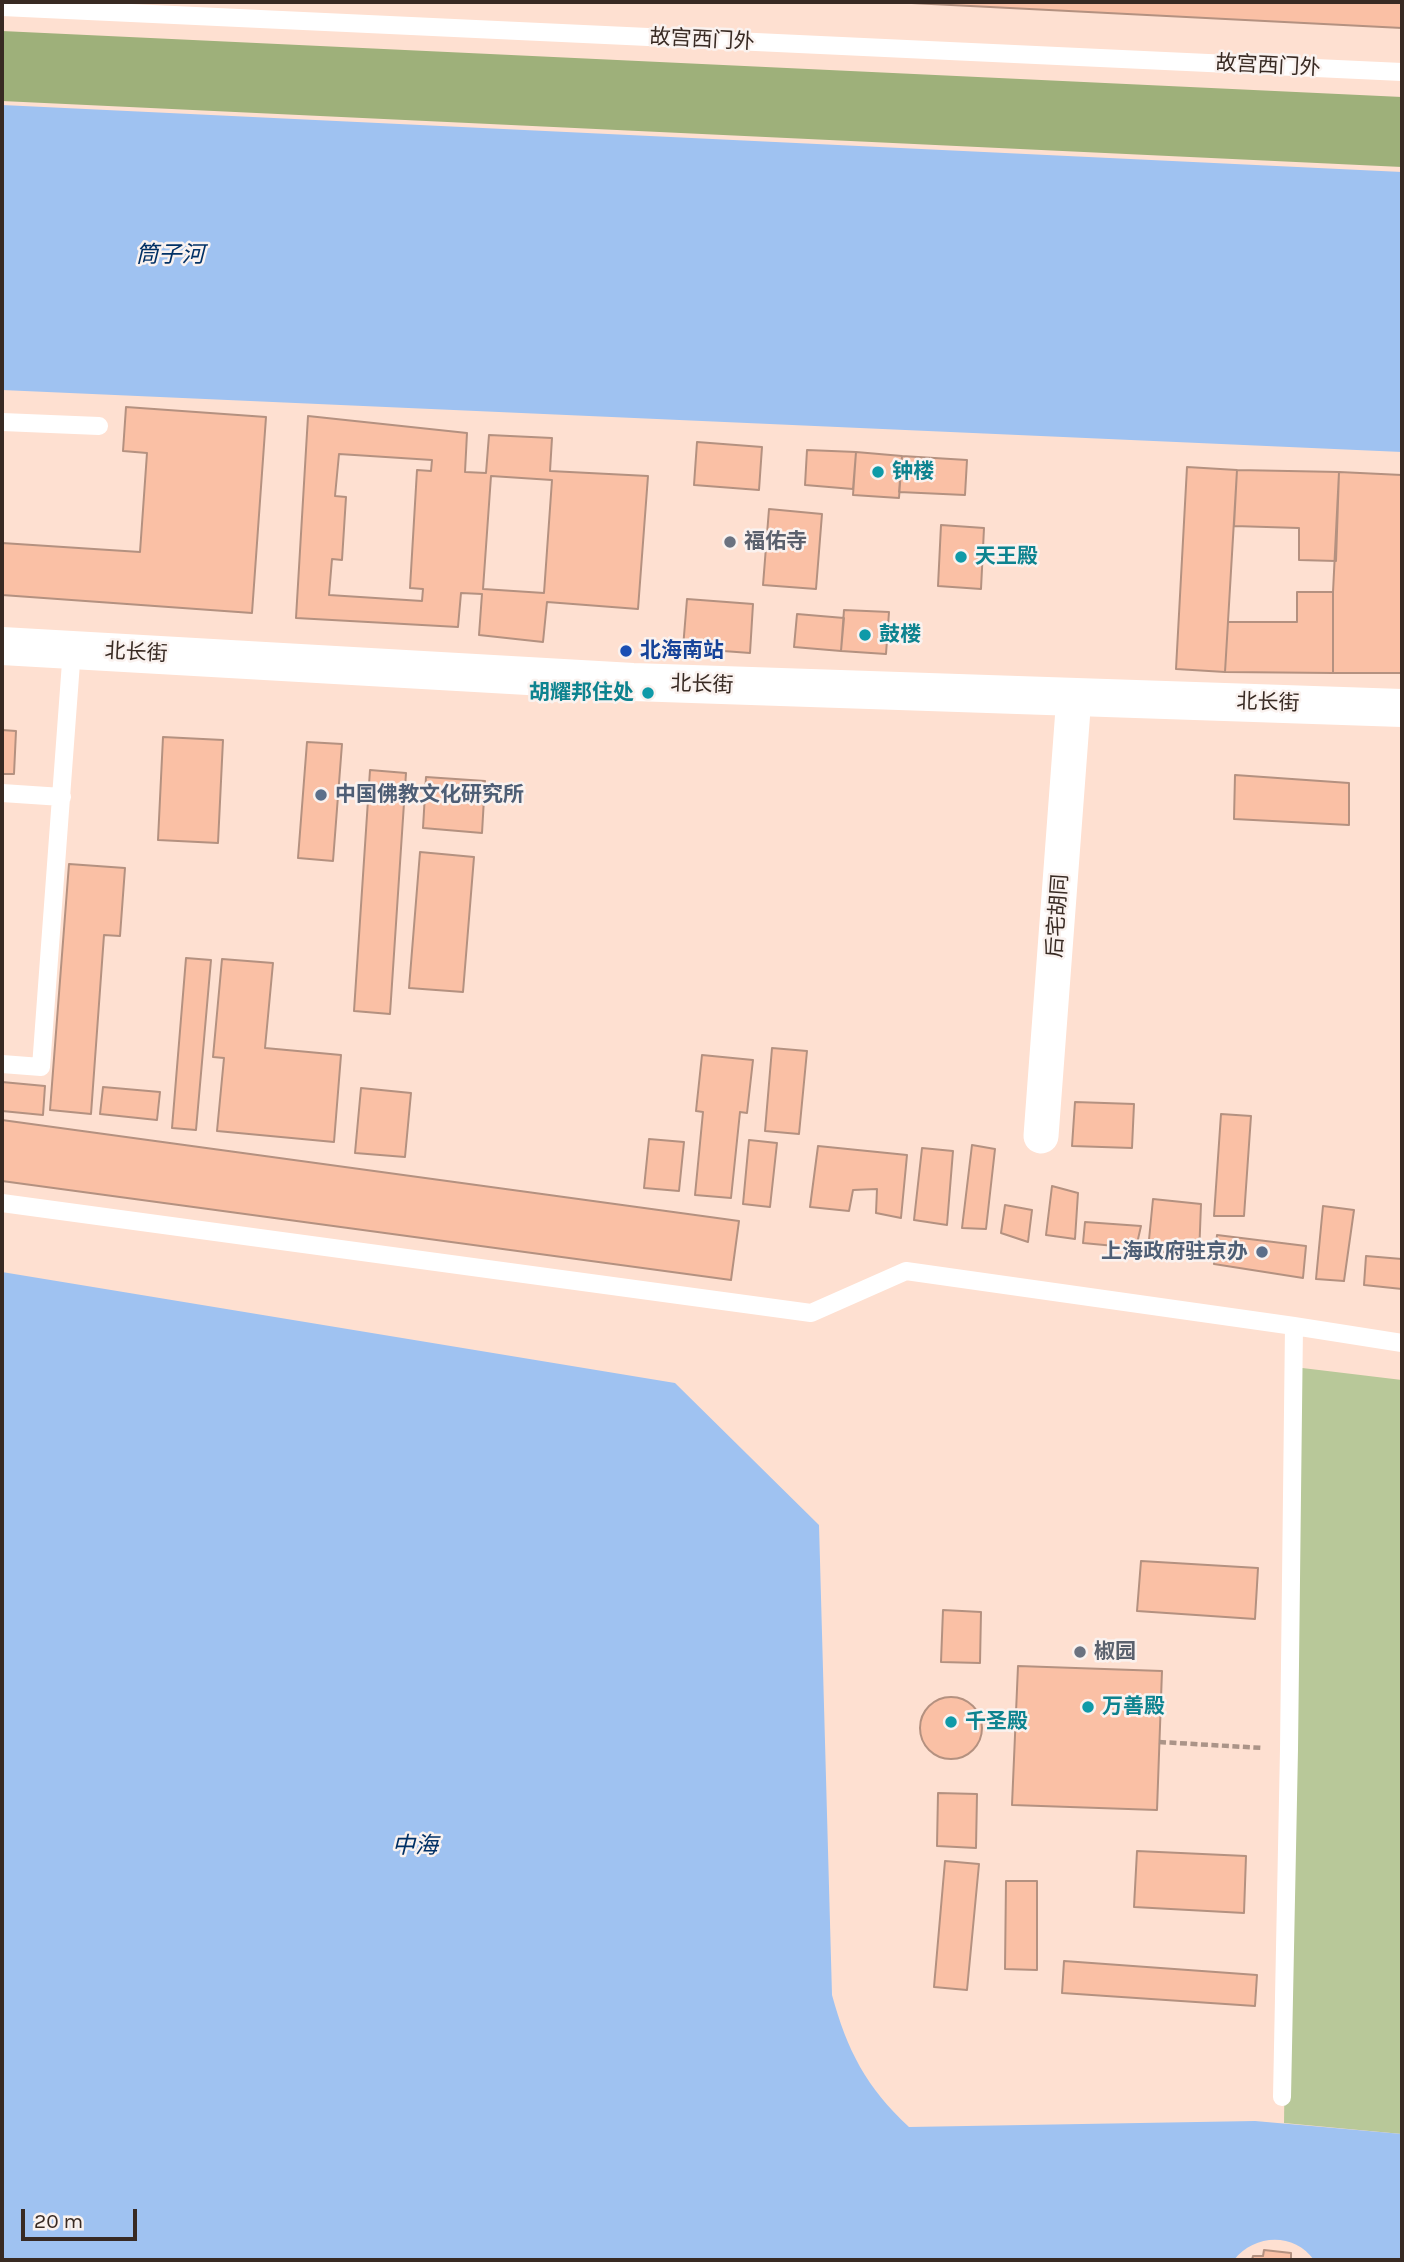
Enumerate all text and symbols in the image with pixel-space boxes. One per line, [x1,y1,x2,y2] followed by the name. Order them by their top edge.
[649,25,755,55] street label: 故宫西门外
[1215,51,1321,81] street label: 故宫西门外
[136,241,204,269] water label: 筒子河
[892,459,934,485] place label: 钟楼
[870,464,886,480] marker: 钟楼
[744,529,807,555] place label: 福佑寺
[722,534,738,550] marker: 福佑寺
[975,544,1038,570] place label: 天王殿
[953,549,969,565] marker: 天王殿
[879,622,921,648] place label: 鼓楼
[857,627,873,643] marker: 鼓楼
[640,638,724,664] place label: 北海南站
[104,639,168,667] street label: 北长街
[618,643,634,659] marker: 北海南站
[670,671,734,699] street label: 北长街
[529,680,634,706] place label: 胡耀邦住处
[640,685,656,701] marker: 胡耀邦住处
[1236,689,1300,717] street label: 北长街
[335,782,524,808] place label: 中国佛教文化研究所
[313,787,329,803] marker: 中国佛教文化研究所
[1043,873,1073,959] street label: 后宅胡同
[1101,1239,1248,1265] place label: 上海政府驻京办
[1254,1244,1270,1260] marker: 上海政府驻京办
[1094,1639,1136,1665] place label: 椒园
[1072,1644,1088,1660] marker: 椒园
[1102,1694,1165,1720] place label: 万善殿
[1080,1699,1096,1715] marker: 万善殿
[965,1709,1028,1735] place label: 千圣殿
[943,1714,959,1730] marker: 千圣殿
[392,1832,438,1860] water label: 中海
[24,2196,140,2240] scale bar
[34,2209,83,2233] text: 20 m

